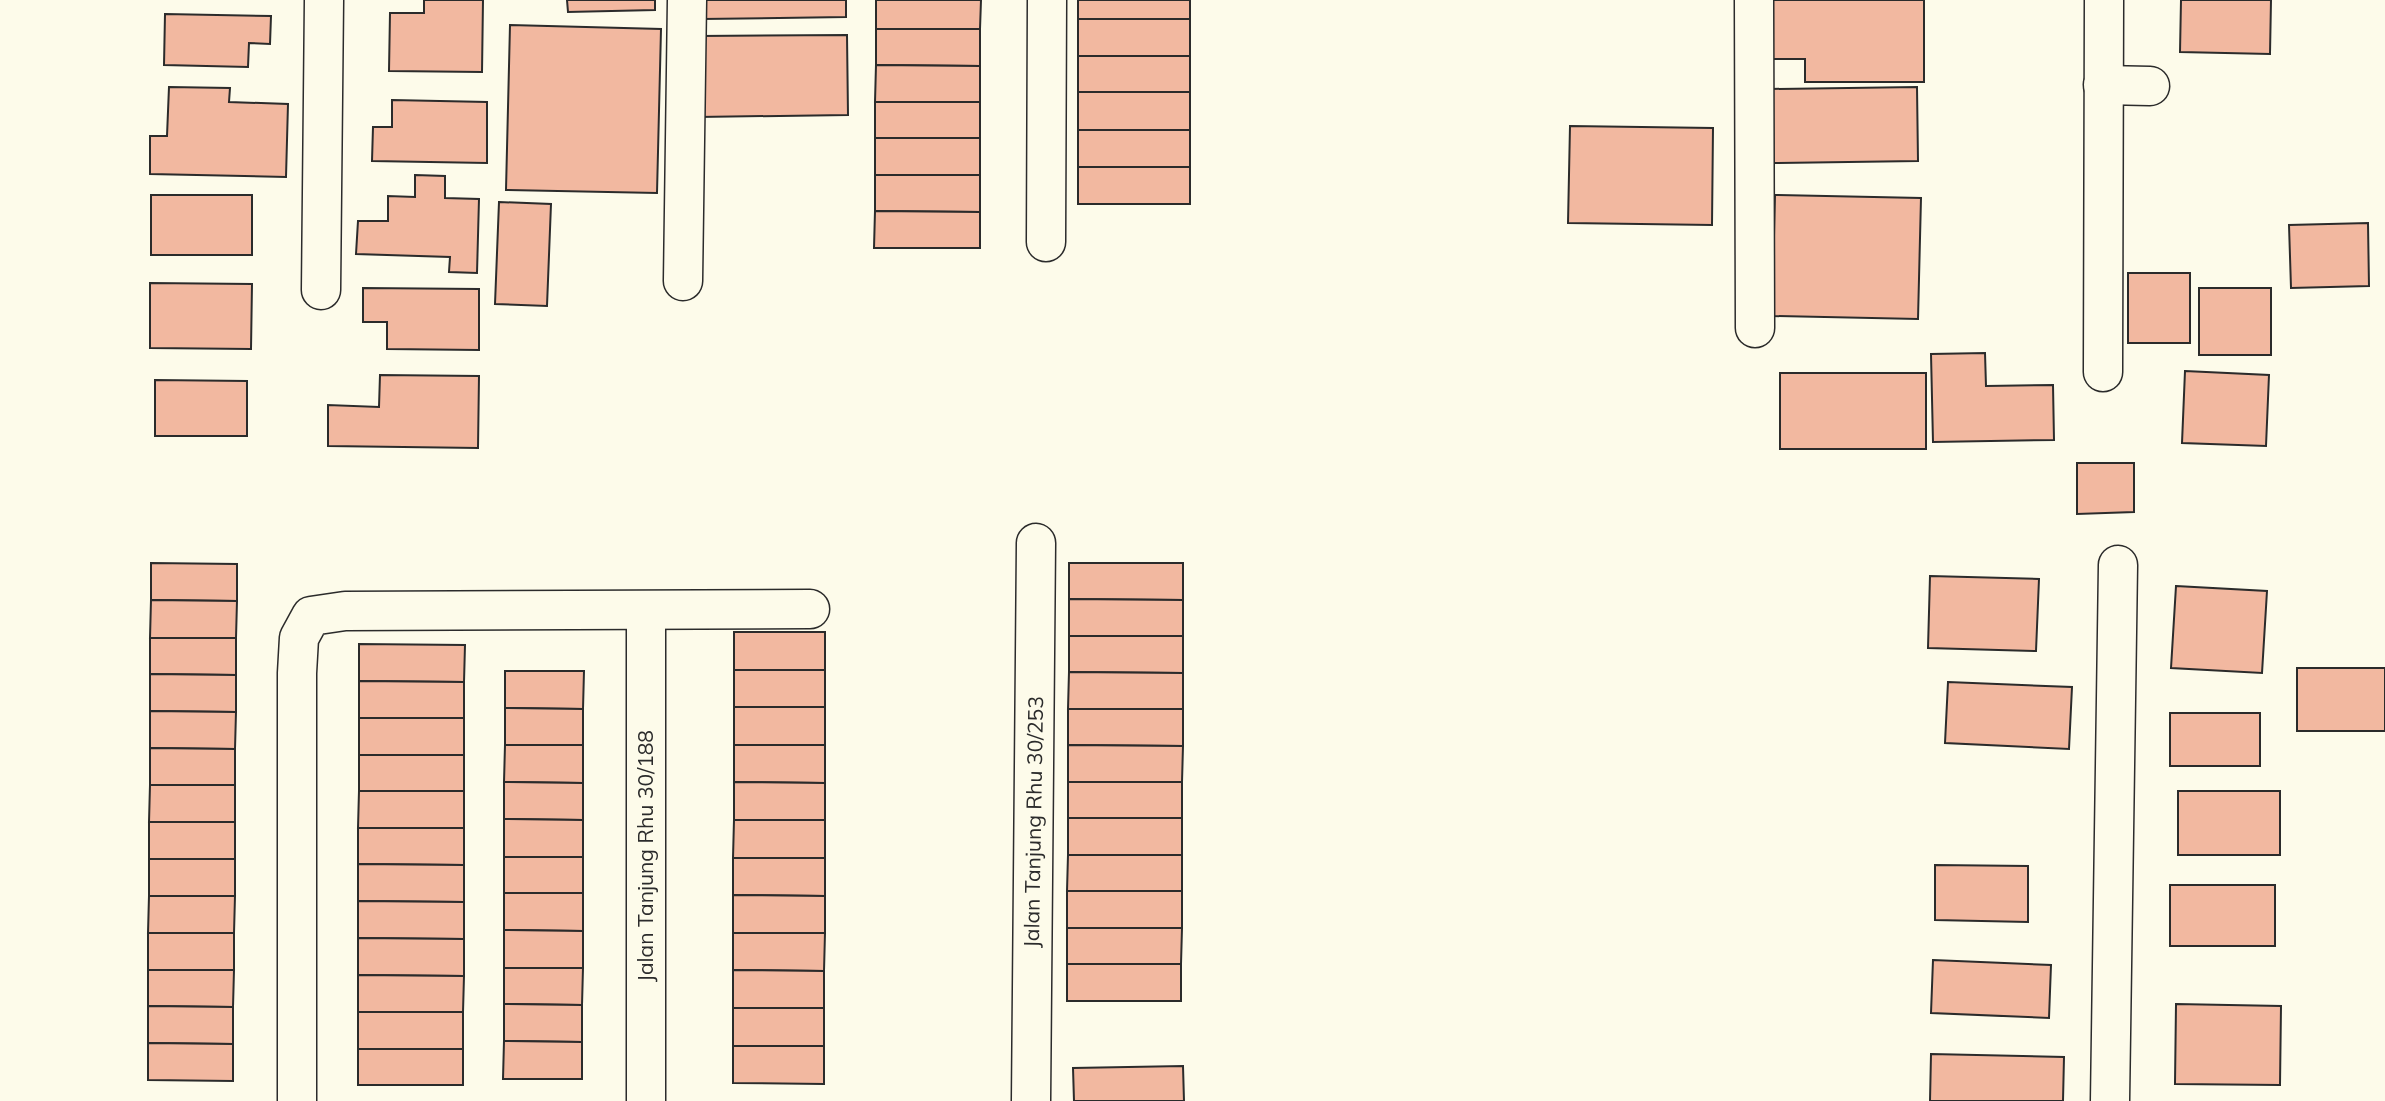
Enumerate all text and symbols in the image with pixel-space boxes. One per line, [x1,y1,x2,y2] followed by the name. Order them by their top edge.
[1018,696,1048,948] street label: Jalan Tanjung Rhu 30/253
[632,730,658,982] street label: Jalan Tanjung Rhu 30/188

